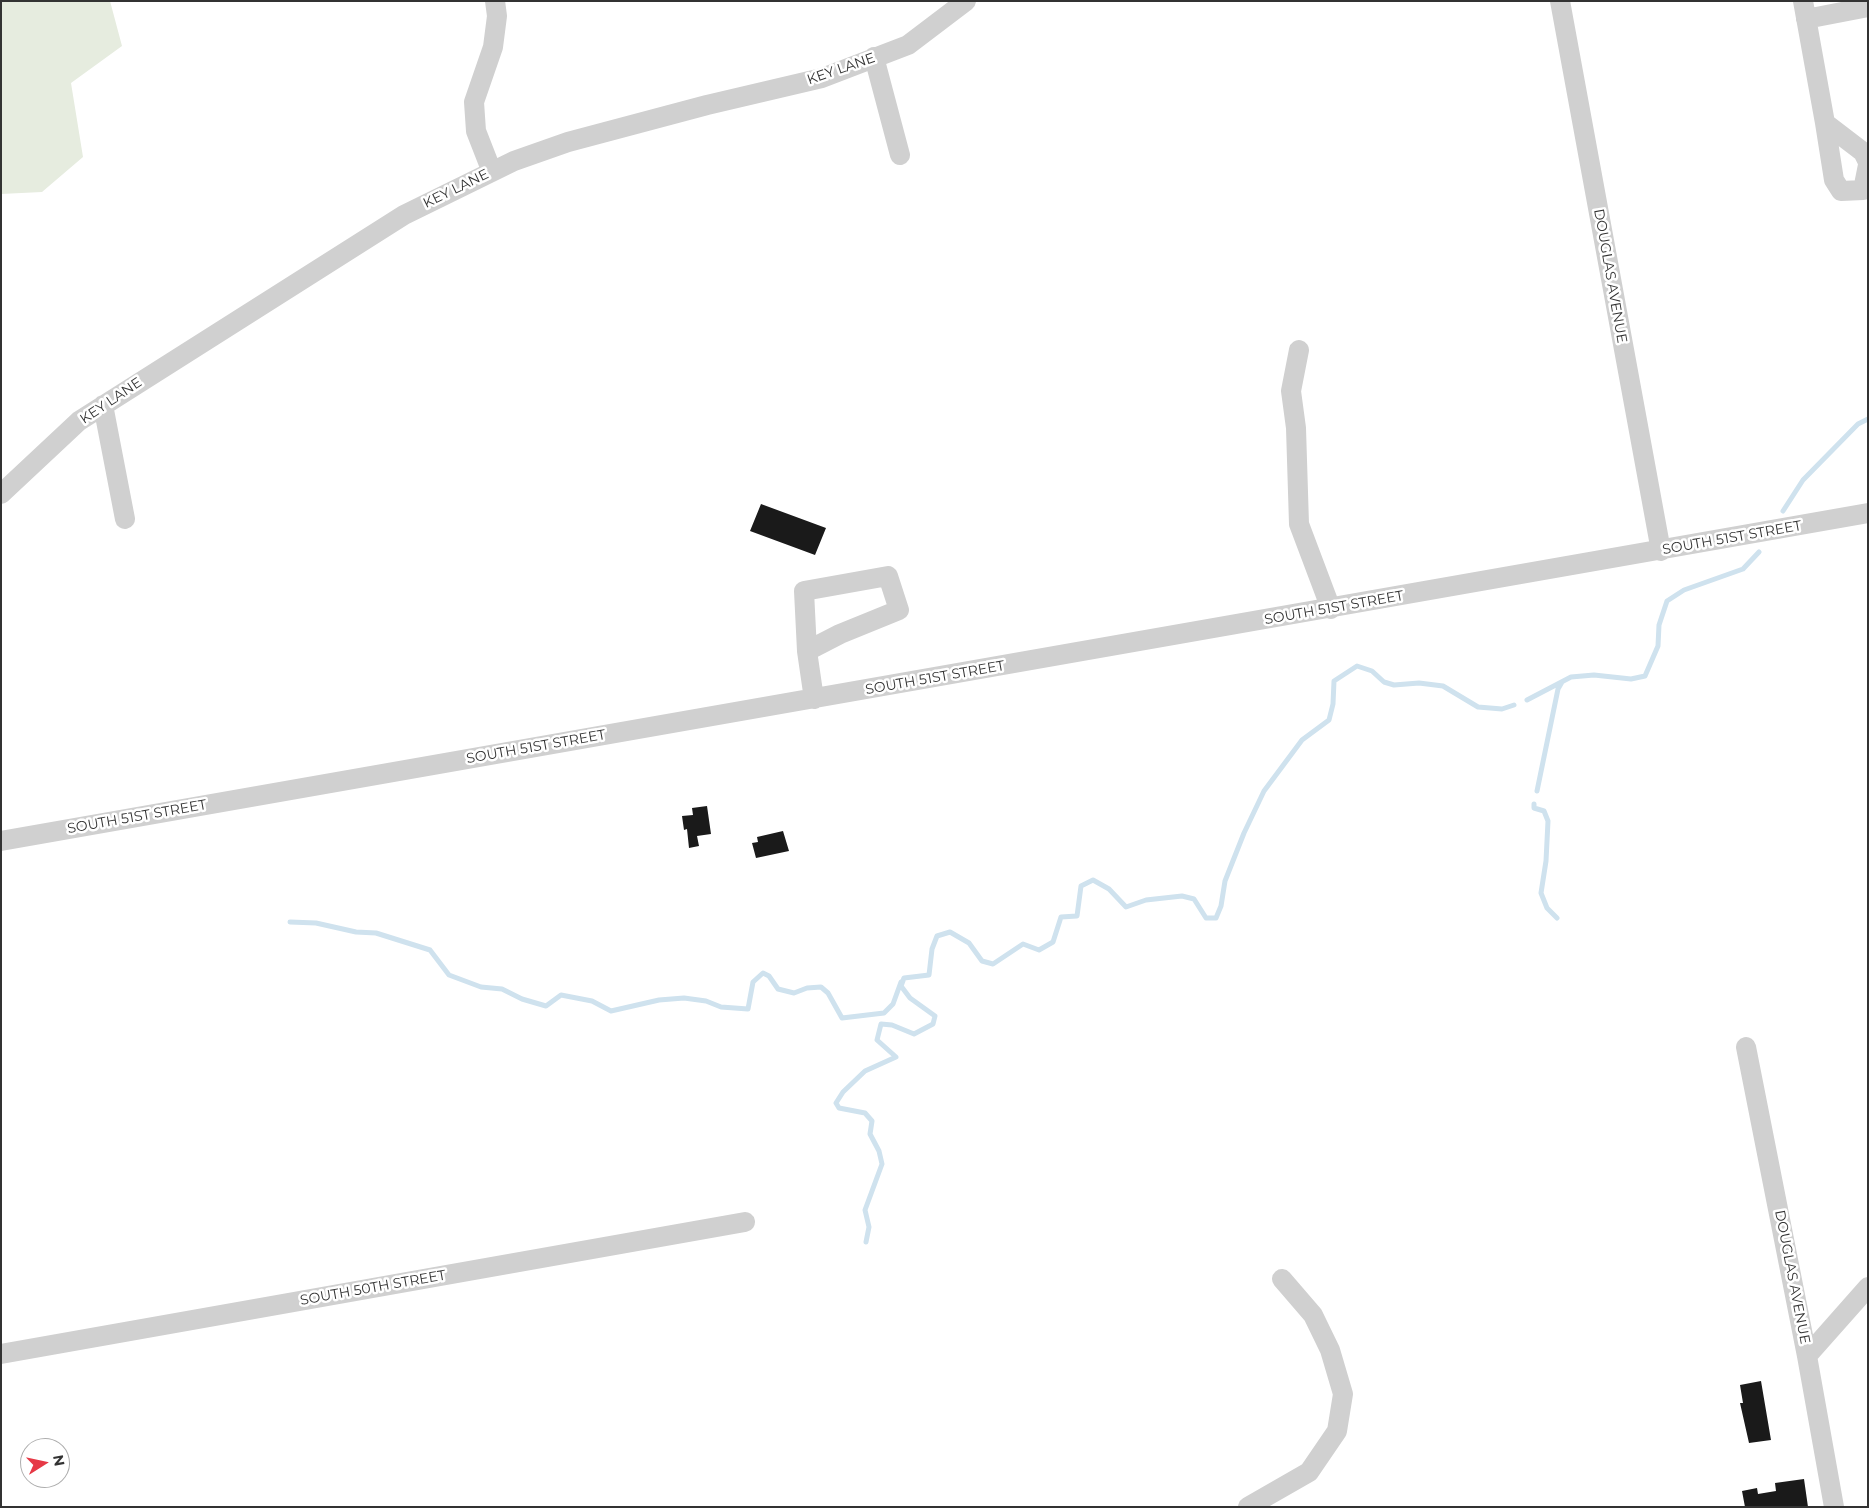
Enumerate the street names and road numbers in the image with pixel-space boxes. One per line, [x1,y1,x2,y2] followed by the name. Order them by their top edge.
[805,50,877,88] street label: KEY LANE
[421,166,491,212] street label: KEY LANE
[1590,208,1630,344] street label: DOUGLAS AVENUE
[77,374,145,428] street label: KEY LANE
[1661,517,1803,559] street label: SOUTH 51ST STREET
[1263,587,1405,629] street label: SOUTH 51ST STREET
[864,657,1006,699] street label: SOUTH 51ST STREET
[465,726,607,768] street label: SOUTH 51ST STREET
[66,796,208,838] street label: SOUTH 51ST STREET
[1771,1209,1813,1345] street label: DOUGLAS AVENUE
[299,1267,447,1309] street label: SOUTH 50TH STREET

